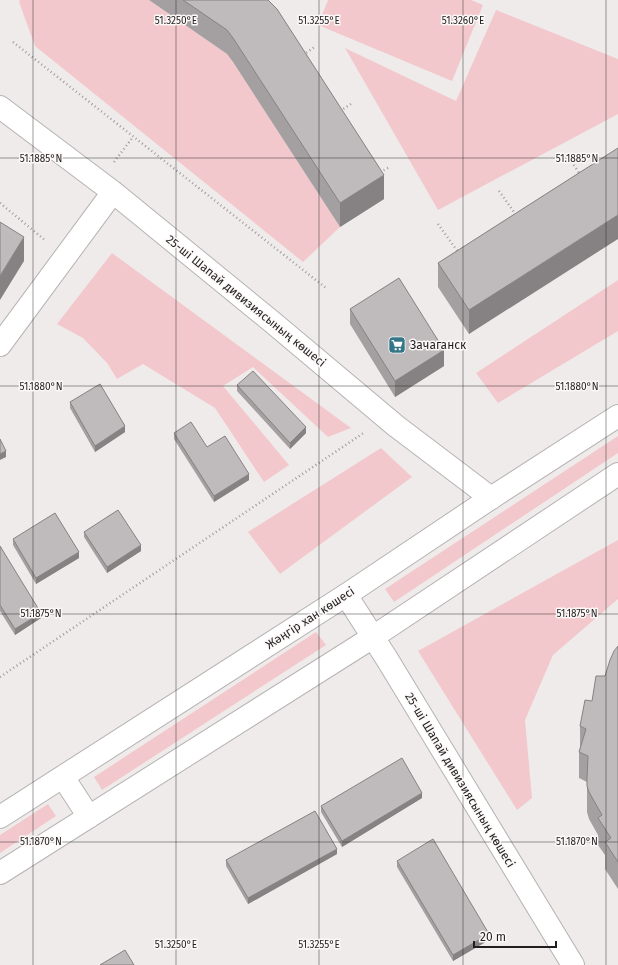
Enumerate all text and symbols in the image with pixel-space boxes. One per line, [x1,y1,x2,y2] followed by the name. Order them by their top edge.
[155,15,197,27] text: 51.3250°E
[298,15,340,27] text: 51.3255°E
[442,15,484,27] text: 51.3260°E
[20,153,62,165] text: 51.1885°N
[556,153,598,165] text: 51.1885°N
[163,232,329,370] street label: 25-ші Шапай дивизиясының көшесі
[387,335,407,355] supermarket icon: Зачаганск
[410,338,467,352] place label: Зачаганск
[19,381,63,393] text: 51.1880°N
[555,381,599,393] text: 51.1880°N
[263,584,357,652] street label: Жәңгір хан көшесі
[20,608,62,620] text: 51.1875°N
[556,608,598,620] text: 51.1875°N
[402,690,518,870] street label: 25-ші Шапай дивизиясының көшесі
[20,836,62,848] text: 51.1870°N
[556,836,598,848] text: 51.1870°N
[474,923,556,949] scale bar
[480,930,506,944] text: 20 m
[155,939,197,951] text: 51.3250°E
[298,939,340,951] text: 51.3255°E

